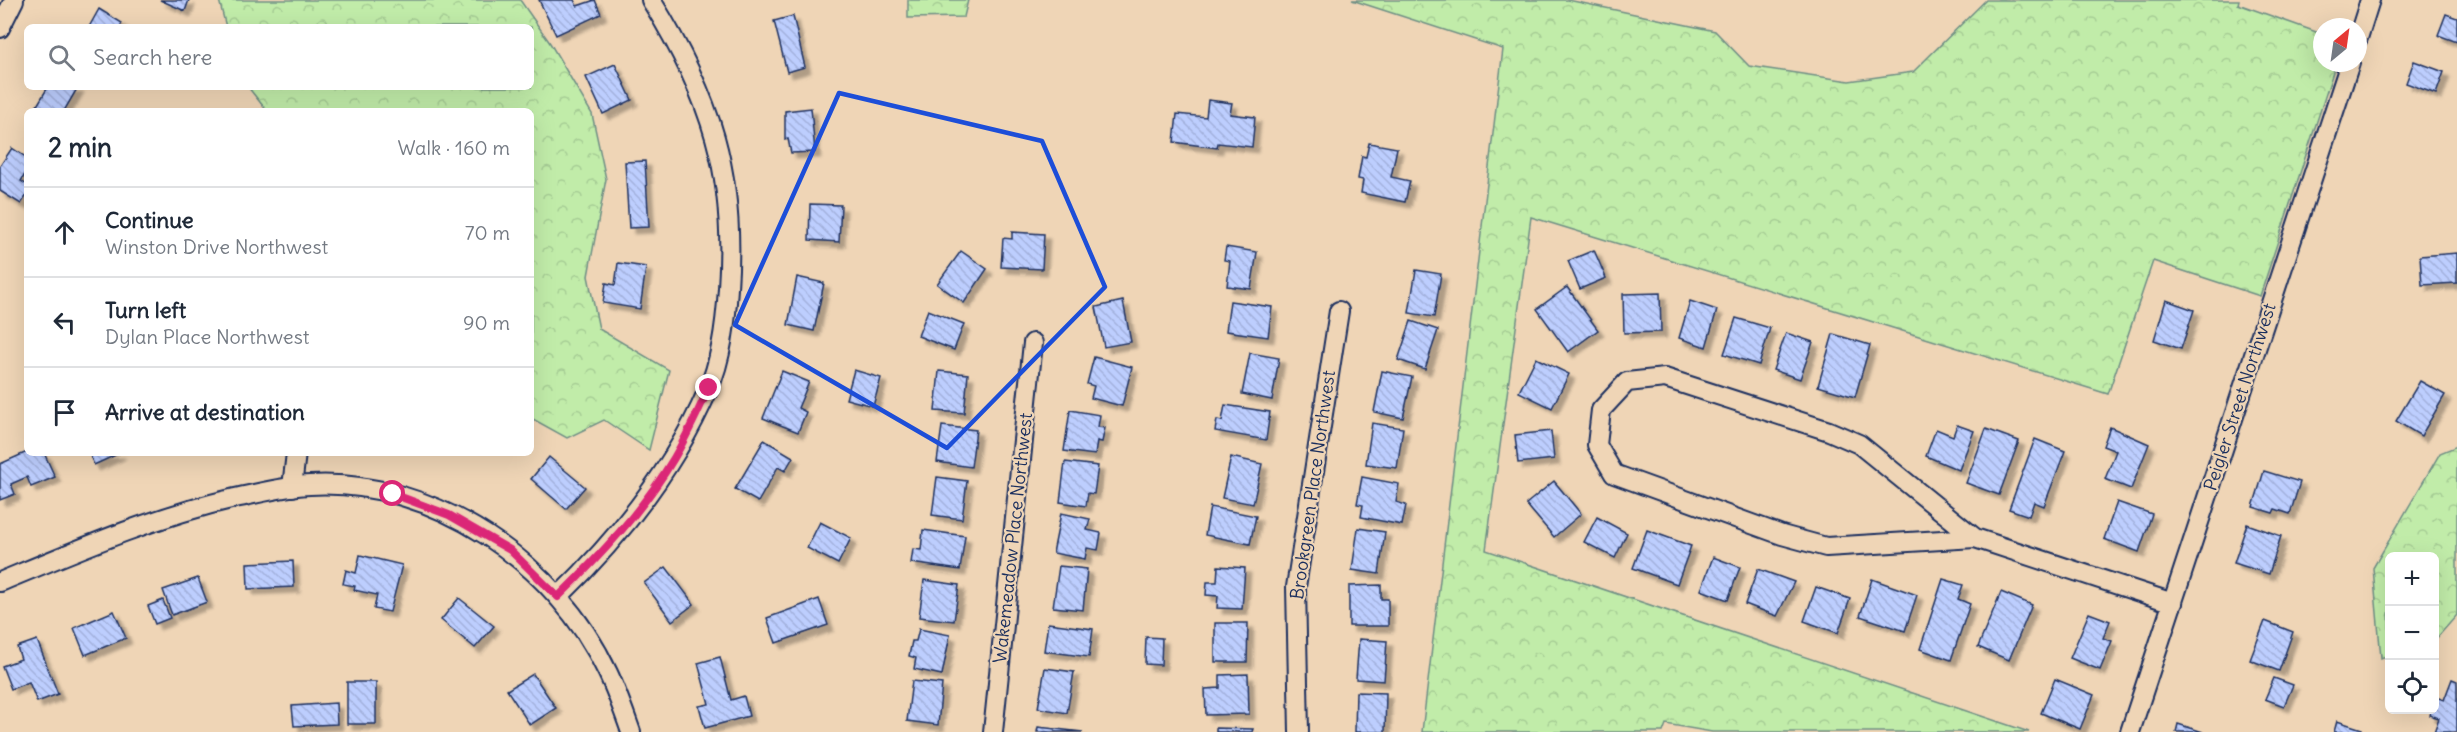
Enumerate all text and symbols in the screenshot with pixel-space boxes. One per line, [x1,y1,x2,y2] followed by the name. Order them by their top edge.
[2313,18,2367,72] north arrow
[24,24,534,90] search box
[45,41,78,74] icon: search
[93,43,212,71] text: Search here
[48,131,112,164] text: 2 min
[397,135,510,160] text: Walk · 160 m
[105,206,194,234] text: Continue
[48,216,81,249] icon: ahead
[465,220,510,245] text: 70 m
[105,234,328,259] text: Winston Drive Northwest
[105,296,186,324] text: Turn left
[2198,300,2281,493] street label: Peigler Street Northwest
[48,306,81,339] icon: left
[463,310,510,335] text: 90 m
[105,324,309,349] text: Dylan Place Northwest
[1285,369,1340,601] street label: Brookgreen Place Northwest
[695,374,721,400] route end
[48,396,81,429] icon: arrive
[105,398,305,426] text: Arrive at destination
[988,412,1037,664] street label: Wakemeadow Place Northwest
[379,480,405,506] route start
[2385,552,2439,714] map controls
[2385,552,2439,606] button: +
[2385,606,2439,660] button: −
[2385,660,2439,714] button: locate

